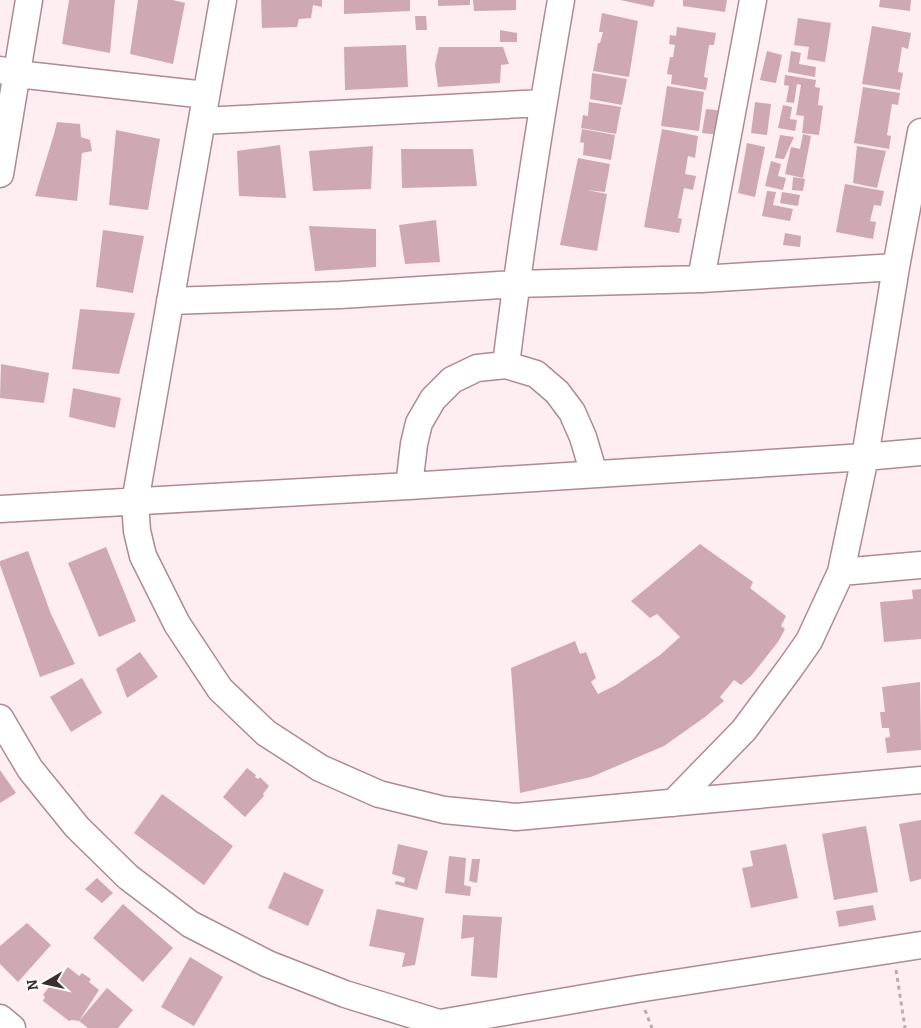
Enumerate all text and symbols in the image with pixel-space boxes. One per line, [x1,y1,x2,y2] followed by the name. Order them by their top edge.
[20,958,70,1008] north arrow
[23,978,42,992] text: N

